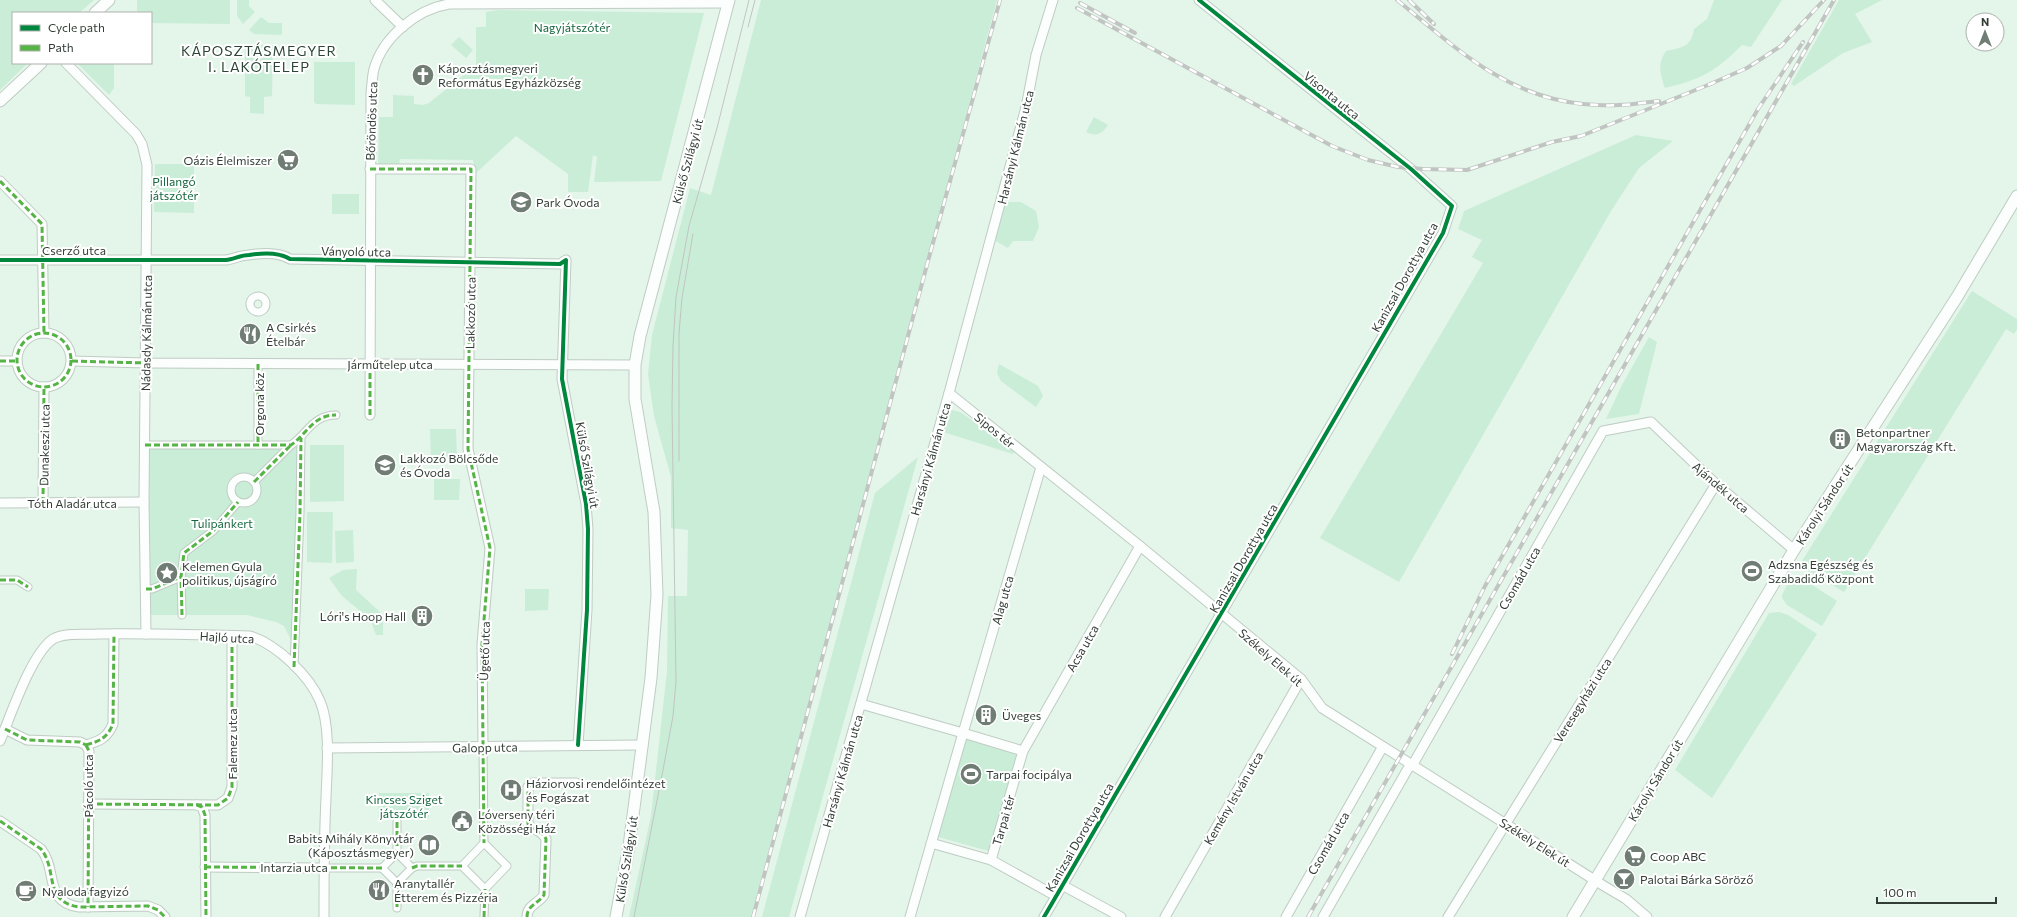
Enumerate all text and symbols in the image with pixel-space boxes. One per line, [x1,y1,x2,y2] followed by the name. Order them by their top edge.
[12,12,152,64] legend
[1965,12,2005,52] north arrow
[1981,15,1989,28] text: N
[48,20,105,34] text: Cycle path
[534,20,611,34] park label: Nagyjátszótér
[48,40,74,54] text: Path
[181,42,337,75] district label: KÁPOSZTÁSMEGYER I. LAKÓTELEP
[438,61,581,89] place label: Káposztásmegyeri Református Egyházközség
[410,62,436,88] church icon: Káposztásmegyeri Református Egyházközség
[1301,68,1363,122] street label: Visonta utca
[363,81,379,161] street label: Bőröndös utca
[994,89,1036,205] street label: Harsányi Kálmán utca
[669,117,705,205] street label: Külső Szilágyi út
[275,147,301,173] supermarket icon: Oázis Élelmiszer
[184,153,272,167] place label: Oázis Élelmiszer
[150,174,199,202] park label: Pillangó játszótér
[508,189,534,215] school or university icon: Park Óvoda
[536,195,600,209] place label: Park Óvoda
[1368,220,1440,334] street label: Kanizsai Dorottya utca
[42,243,106,257] street label: Cserző utca
[321,243,391,259] street label: Ványoló utca
[138,275,154,391] street label: Nádasdy Kálmán utca
[462,277,478,349] street label: Lakkozó utca
[266,320,316,348] place label: A Csirkés Ételbár
[237,321,263,347] restaurant icon: A Csirkés Ételbár
[347,357,433,372] street label: Járműtelep utca
[252,372,266,435] street label: Orgona köz
[907,401,953,517] street label: Harsányi Kálmán utca
[36,404,52,486] street label: Dunakeszi utca
[972,409,1018,451] street label: Sipos tér
[573,421,603,509] street label: Külső Szilágyi út
[1856,425,1956,453] place label: Betonpartner Magyarország Kft.
[1827,426,1853,452] building icon: Betonpartner Magyarország Kft.
[400,451,498,479] place label: Lakkozó Bölcsőde és Óvoda
[372,452,398,478] school or university icon: Lakkozó Bölcsőde és Óvoda
[1690,459,1752,515] street label: Ajándék utca
[1793,461,1855,547] street label: Károlyi Sándor út
[27,496,117,510] street label: Tóth Aladár utca
[1206,501,1280,615] street label: Kanizsai Dorottya utca
[191,516,253,530] park label: Tulipánkert
[1495,544,1543,612] street label: Csomád utca
[1768,557,1874,585] place label: Adzsna Egészség és Szabadidő Központ
[1739,558,1765,584] sports icon: Adzsna Egészség és Szabadidő Központ
[182,559,277,587] place label: Kelemen Gyula politikus, újságíró
[154,560,180,586] place icon: Kelemen Gyula politikus, újságíró
[988,574,1016,626] street label: Alag utca
[409,603,435,629] building icon: Lóri's Hoop Hall
[320,609,406,623] place label: Lóri's Hoop Hall
[476,621,492,681] street label: Ügető utca
[1063,622,1101,674] street label: Acsa utca
[1236,625,1306,689] street label: Székely Elek út
[199,629,255,645] street label: Hajló utca
[1550,655,1614,745] street label: Veresegyházi utca
[973,702,999,728] building icon: Üveges
[225,708,239,780] street label: Falemez utca
[1002,708,1041,722] place label: Üveges
[819,713,865,829] street label: Harsányi Kálmán utca
[1625,736,1685,824] street label: Károlyi Sándor út
[452,739,518,755] street label: Galopp utca
[1201,749,1265,847] street label: Kemény István utca
[81,754,95,818] street label: Pácoló utca
[958,761,984,787] sports icon: Tarpai focipálya
[986,767,1072,781] place label: Tarpai focipálya
[526,776,666,804] place label: Háziorvosi rendelőintézet és Fogászat
[498,777,524,803] hospital icon: Háziorvosi rendelőintézet és Fogászat
[1042,780,1116,894] street label: Kanizsai Dorottya utca
[365,792,443,820] park label: Kincses Sziget játszótér
[989,793,1017,847] street label: Tarpai tér
[478,807,556,835] place label: Lóverseny téri Közösségi Ház
[449,808,475,834] public building icon: Lóverseny téri Közösségi Ház
[1304,809,1352,877] street label: Csomád utca
[612,815,640,903] street label: Külső Szilágyi út
[1497,815,1573,869] street label: Székely Elek út
[288,831,414,859] place label: Babits Mihály Könyvtár (Káposztásmegyer)
[416,832,442,858] library icon: Babits Mihály Könyvtár (Káposztásmegyer)
[1622,843,1648,869] supermarket icon: Coop ABC
[1650,849,1706,863] place label: Coop ABC
[260,860,328,874] street label: Intarzia utca
[1611,866,1637,892] bar icon: Palotai Bárka Söröző
[1640,872,1753,886] place label: Palotai Bárka Söröző
[394,876,498,904] place label: Aranytallér Étterem és Pizzéria
[366,877,392,903] restaurant icon: Aranytallér Étterem és Pizzéria
[13,878,39,904] cafe icon: Nyaloda fagyizó
[1877,879,1996,905] scale bar
[42,884,129,898] place label: Nyaloda fagyizó
[1883,885,1917,899] text: 100 m

